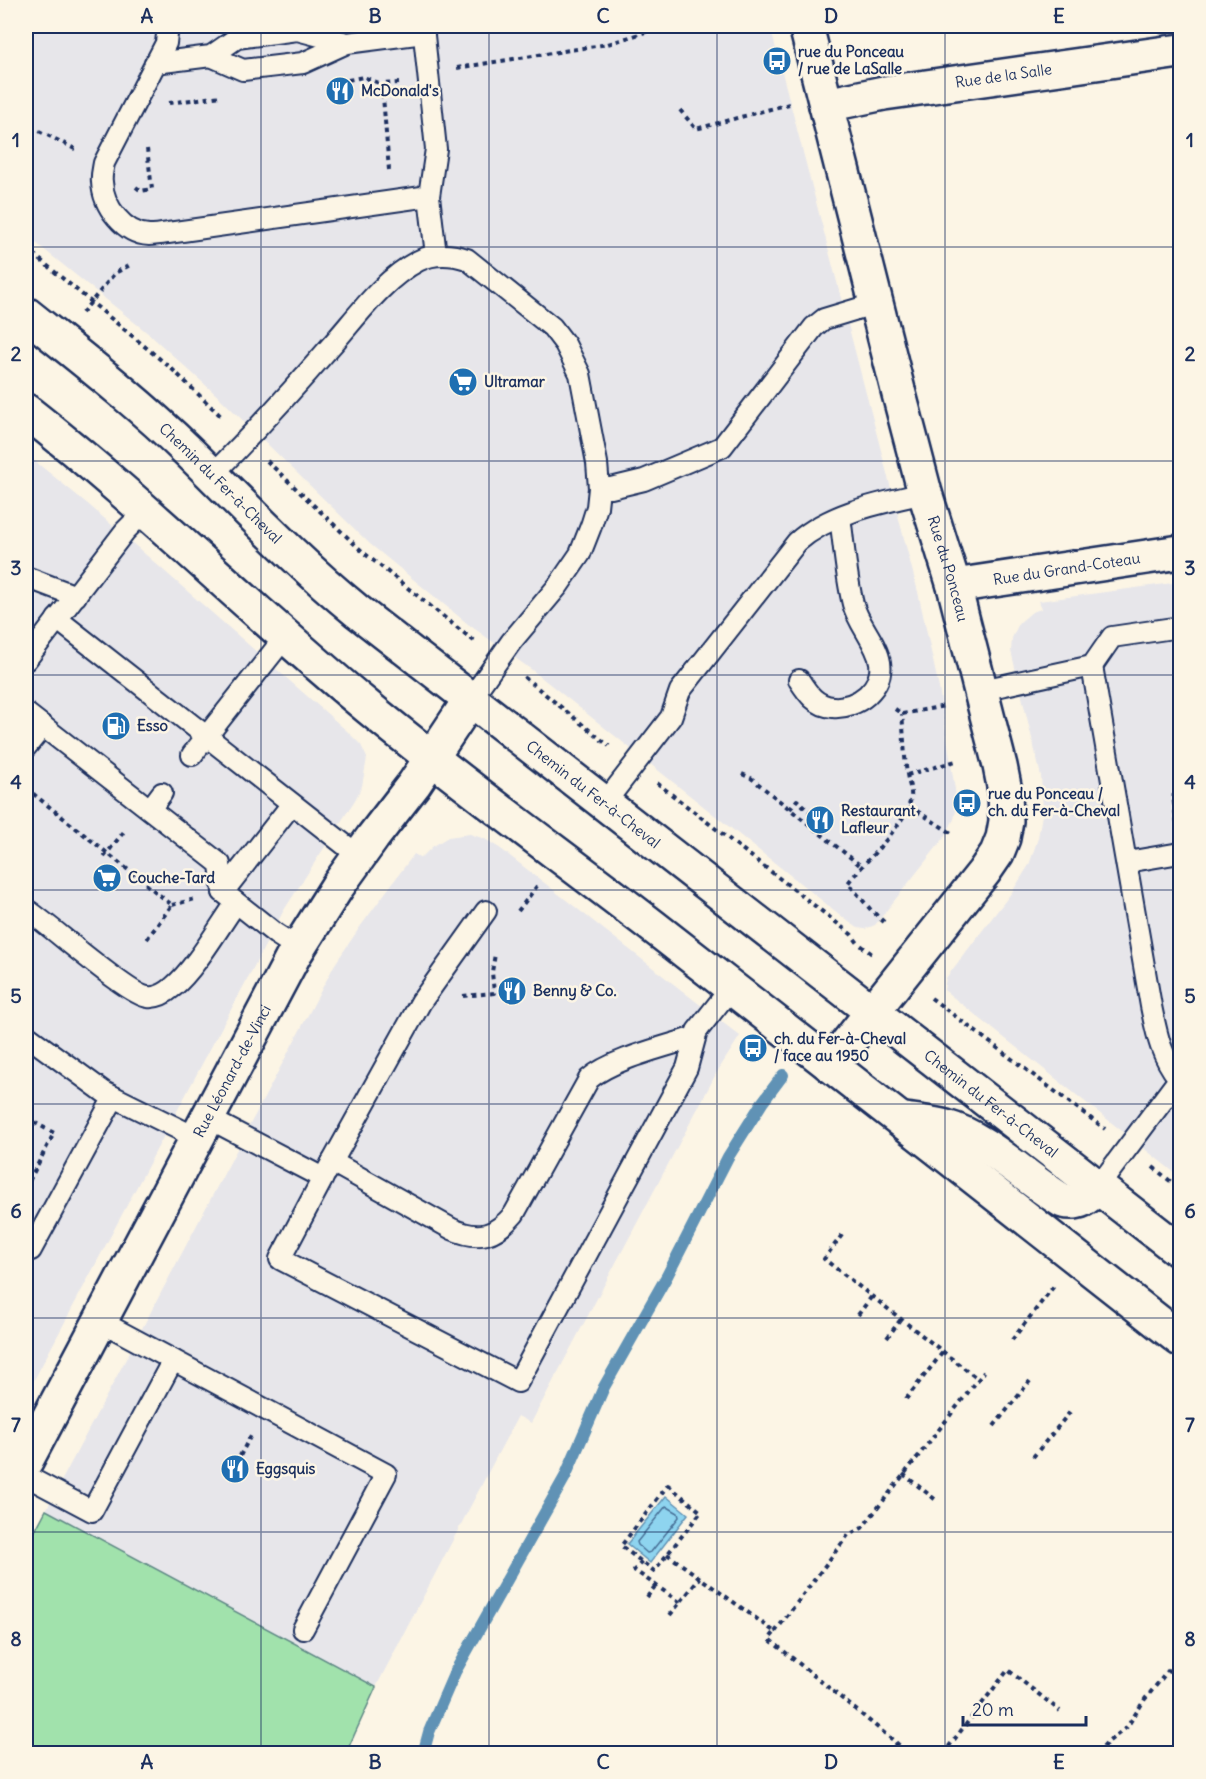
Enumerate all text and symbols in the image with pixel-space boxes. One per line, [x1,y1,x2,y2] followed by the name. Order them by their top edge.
[141,3,154,28] text: A
[368,3,382,28] text: B
[596,3,610,28] text: C
[824,3,838,28] text: D
[1053,3,1065,28] text: E
[798,42,904,78] place label: rue du Ponceau / rue de LaSalle
[761,45,793,77] bus stop icon: rue du Ponceau / rue de LaSalle
[954,59,1053,92] street label: Rue de la Salle
[324,75,356,107] restaurant icon: McDonald's
[361,81,439,100] place label: McDonald's
[12,127,20,152] text: 1
[1186,127,1194,152] text: 1
[11,341,22,366] text: 2
[1185,341,1196,366] text: 2
[447,366,479,398] supermarket icon: Ultramar
[484,372,546,391] place label: Ultramar
[155,419,286,548] street label: Chemin du Fer-à-Cheval
[924,513,973,624] street label: Rue du Ponceau
[992,548,1142,589] street label: Rue du Grand-Coteau
[10,555,22,580] text: 3
[1184,555,1196,580] text: 3
[100,710,132,742] fuel station icon: Esso
[137,716,168,735] place label: Esso
[523,736,664,852] street label: Chemin du Fer-à-Cheval
[10,769,22,794] text: 4
[1184,769,1196,794] text: 4
[988,784,1120,820] place label: rue du Ponceau / ch. du Fer-à-Cheval
[951,787,983,819] bus stop icon: rue du Ponceau / ch. du Fer-à-Cheval
[841,801,917,837] place label: Restaurant Lafleur
[804,804,836,836] restaurant icon: Restaurant Lafleur
[91,862,123,894] supermarket icon: Couche-Tard
[128,868,215,887] place label: Couche-Tard
[496,975,528,1007] restaurant icon: Benny & Co.
[533,981,617,1001] place label: Benny & Co.
[10,983,22,1008] text: 5
[1184,983,1196,1008] text: 5
[189,1001,275,1141] street label: Rue Léonard-de-Vinci
[774,1029,906,1065] place label: ch. du Fer-à-Cheval / face au 1950
[737,1032,769,1064] bus stop icon: ch. du Fer-à-Cheval / face au 1950
[920,1046,1062,1162] street label: Chemin du Fer-à-Cheval
[10,1198,22,1223] text: 6
[1184,1198,1196,1223] text: 6
[11,1412,21,1437] text: 7
[1185,1412,1195,1437] text: 7
[219,1453,251,1485] restaurant icon: Eggsquis
[256,1459,316,1479] place label: Eggsquis
[10,1626,22,1651] text: 8
[1184,1626,1196,1651] text: 8
[963,1689,1086,1727] scale bar
[972,1698,1014,1721] text: 20 m
[141,1749,154,1774] text: A
[368,1749,382,1774] text: B
[596,1749,610,1774] text: C
[824,1749,838,1774] text: D
[1053,1749,1065,1774] text: E

